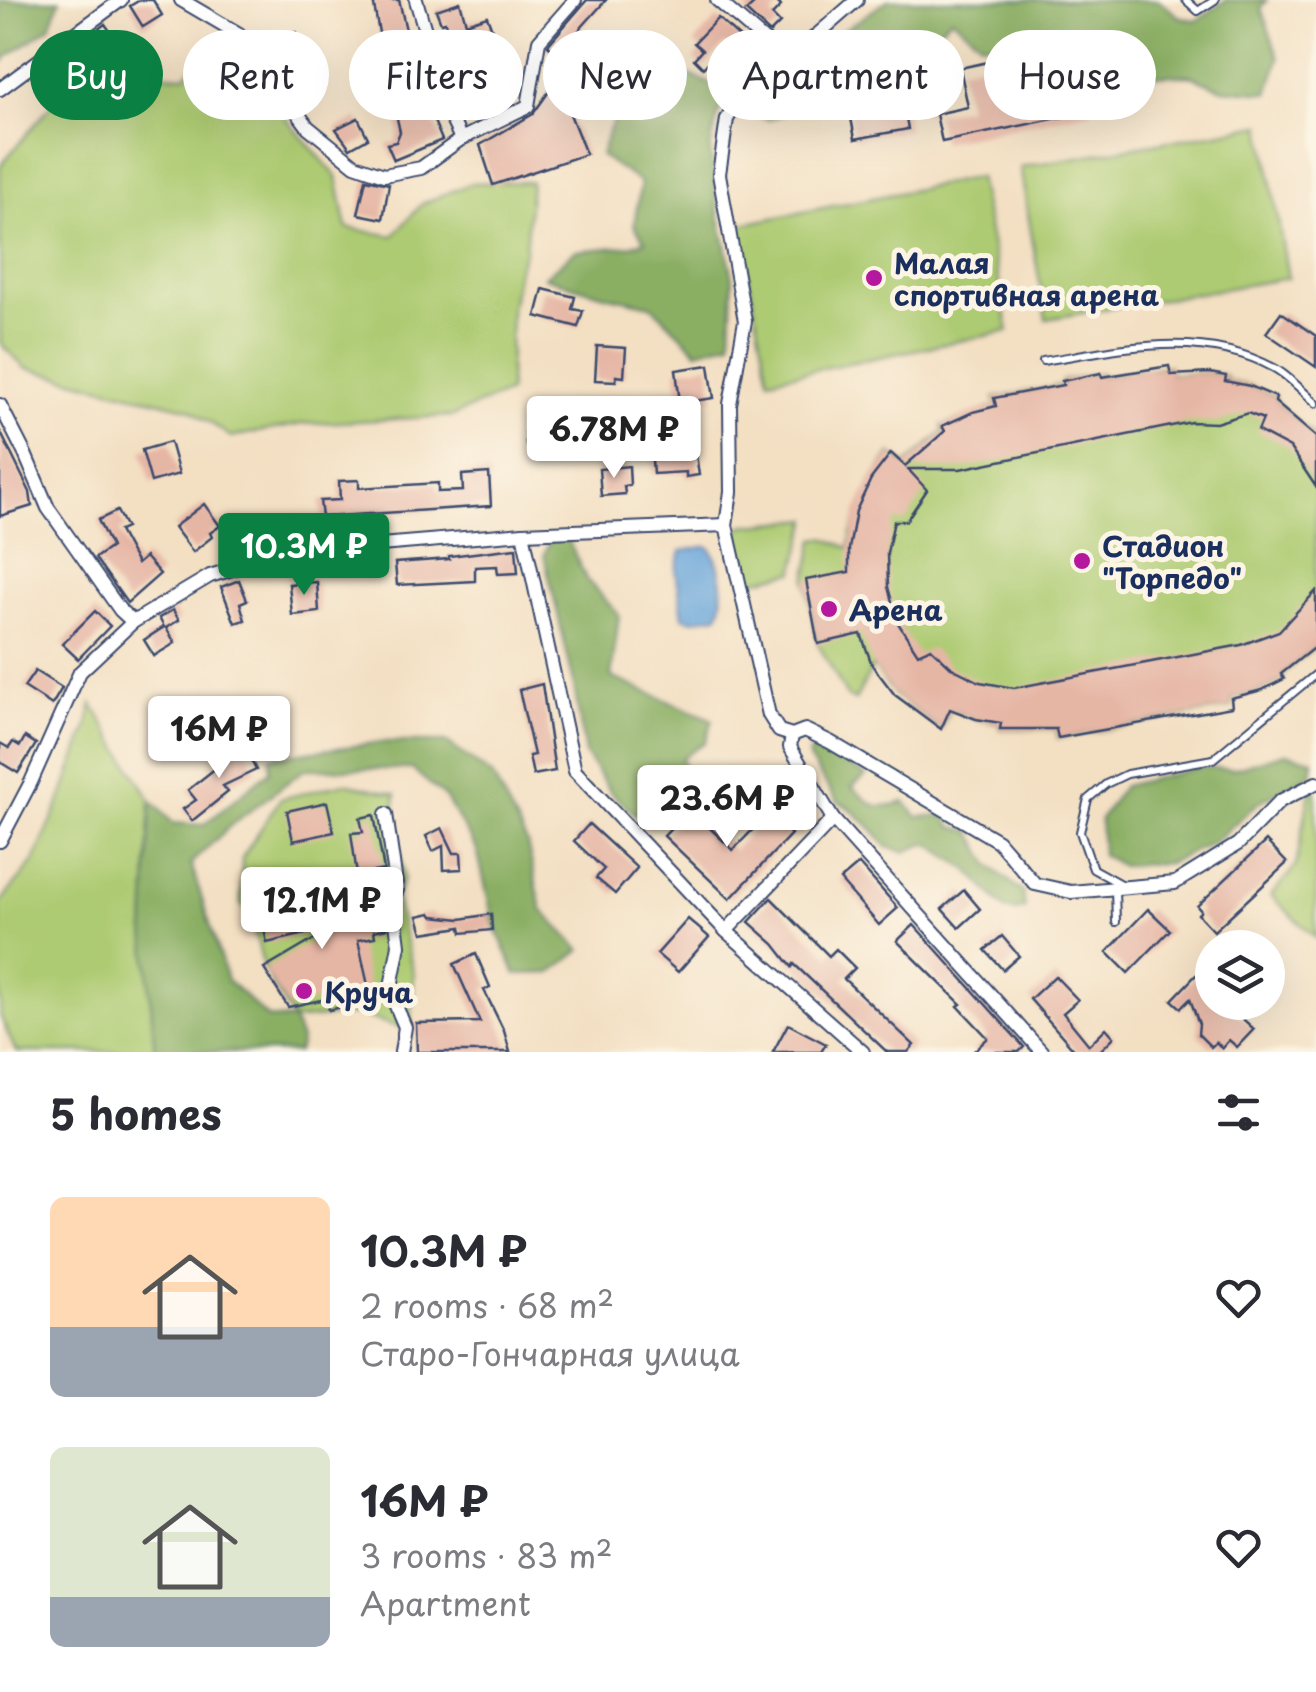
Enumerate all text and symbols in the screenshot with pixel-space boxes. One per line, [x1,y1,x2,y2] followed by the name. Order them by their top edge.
[30,30,163,120] chip: Buy
[183,30,329,120] chip: Rent
[349,30,523,120] chip: Filters
[543,30,687,120] chip: New
[707,30,964,120] chip: Apartment
[984,30,1156,120] chip: House
[894,241,1159,316] place label: Малая спортивная арена
[863,267,885,289] marker: Малая спортивная арена
[522,396,706,481] pin: 6.78M ₽
[549,404,679,452] text: 6.78M ₽
[212,513,396,598] pin: 10.3M ₽
[240,521,368,569] text: 10.3M ₽
[1102,524,1242,599] place label: Стадион "Торпедо"
[1071,550,1093,572] marker: Стадион "Торпедо"
[849,588,943,631] place label: Арена
[818,598,840,620] marker: Арена
[149,696,289,781] pin: 16M ₽
[170,704,268,752] text: 16M ₽
[635,765,819,850] pin: 23.6M ₽
[659,773,795,821] text: 23.6M ₽
[230,867,414,952] pin: 12.1M ₽
[263,875,381,923] text: 12.1M ₽
[1195,930,1285,1020] map controls
[1195,930,1285,1020] button: layers
[324,970,413,1013] place label: Круча
[293,980,315,1002] marker: Круча
[50,1081,222,1144] text: 5 homes
[1211,1085,1266,1140] icon: filters
[360,1218,527,1281] text: 10.3M ₽
[130,1237,250,1357] icon: home
[1211,1270,1266,1325] icon: heart
[360,1281,614,1329] text: 2 rooms · 68 m²
[360,1329,740,1377] text: Старо-Гончарная улица
[360,1468,488,1531] text: 16M ₽
[130,1487,250,1607] icon: home
[1211,1520,1266,1575] icon: heart
[360,1531,613,1579] text: 3 rooms · 83 m²
[360,1579,531,1627] text: Apartment

